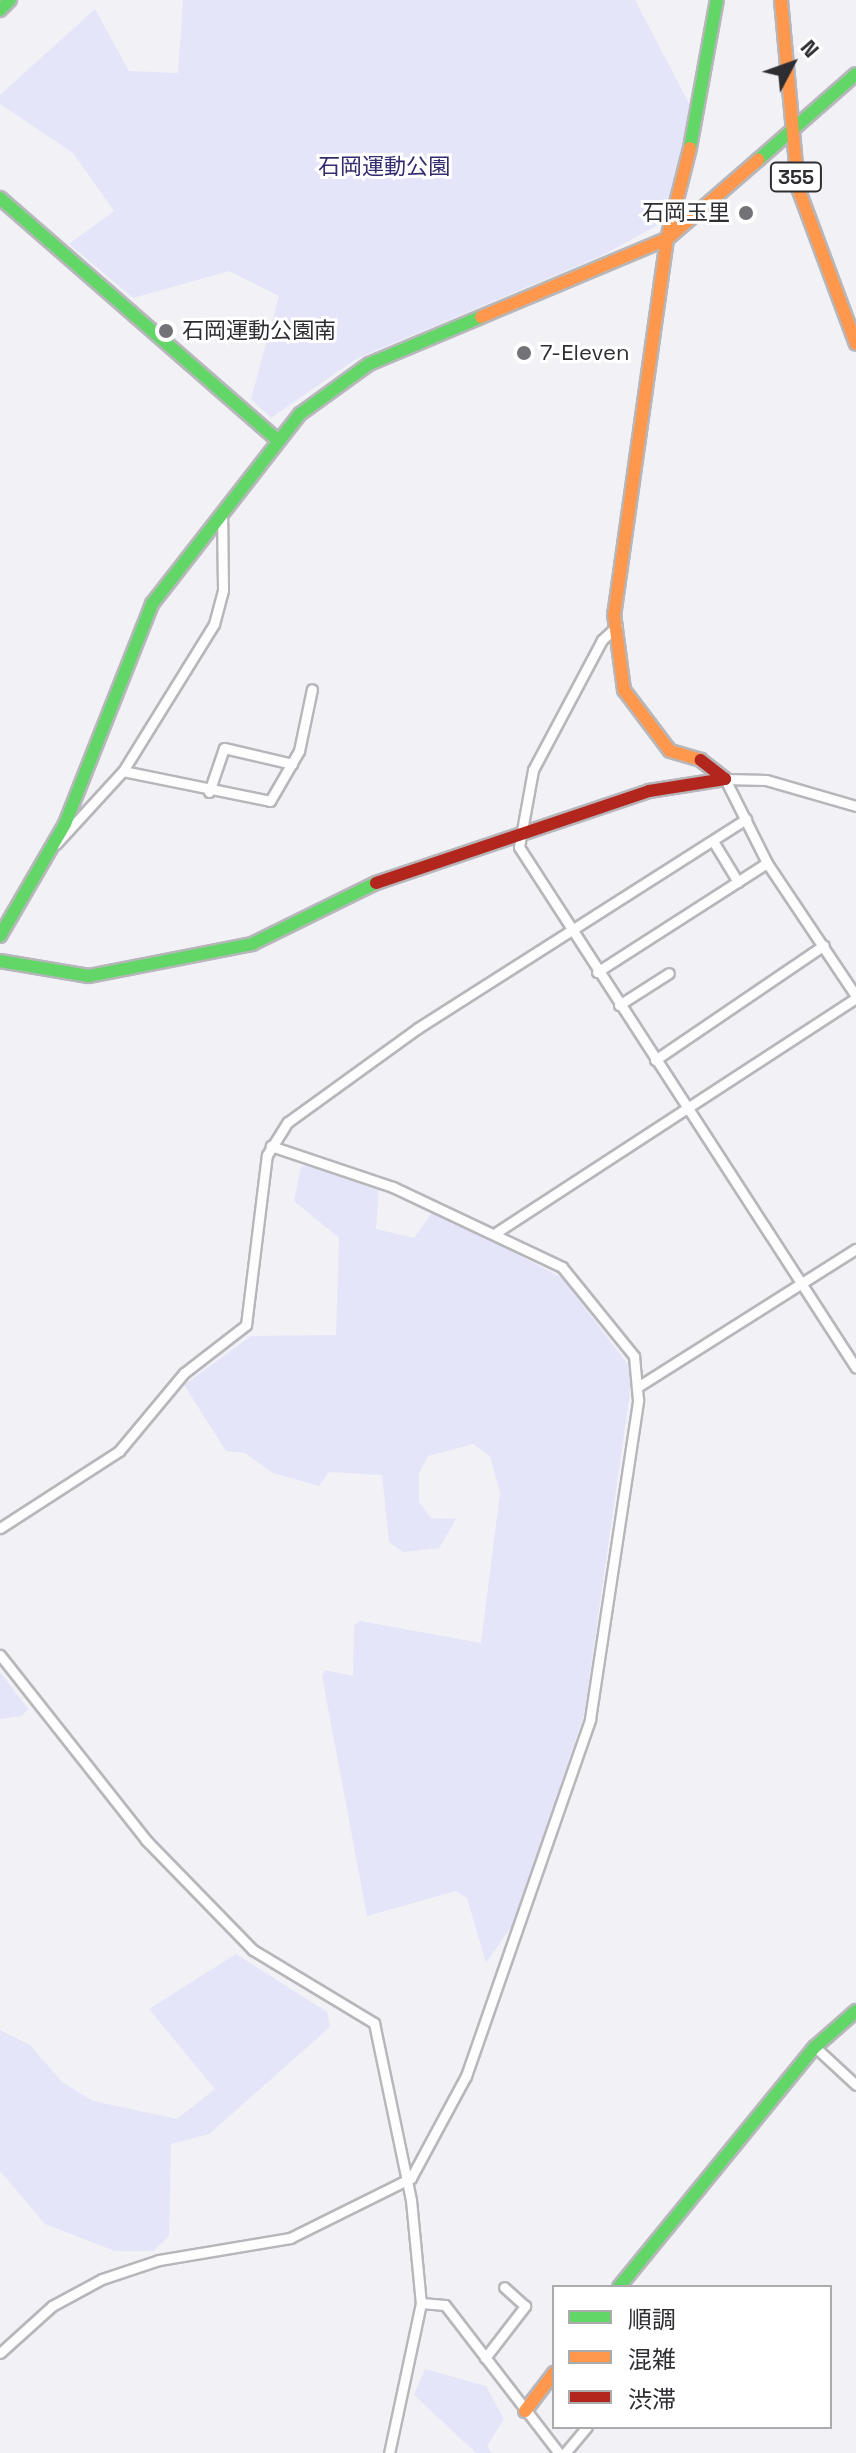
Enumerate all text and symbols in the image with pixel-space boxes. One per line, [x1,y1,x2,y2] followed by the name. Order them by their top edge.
[752,24,832,104] north arrow
[795,34,826,63] text: N
[318,154,450,180] park label: 石岡運動公園
[768,161,824,193] road number: 355
[642,200,730,226] place label: 石岡玉里
[737,204,755,222] marker: 石岡玉里
[182,318,336,344] place label: 石岡運動公園南
[157,322,175,340] marker: 石岡運動公園南
[540,340,629,366] place label: 7-Eleven
[515,344,533,362] marker: 7-Eleven
[552,2285,832,2429] legend
[628,2304,676,2335] text: 順調
[628,2344,676,2375] text: 混雑
[628,2384,676,2415] text: 渋滞

